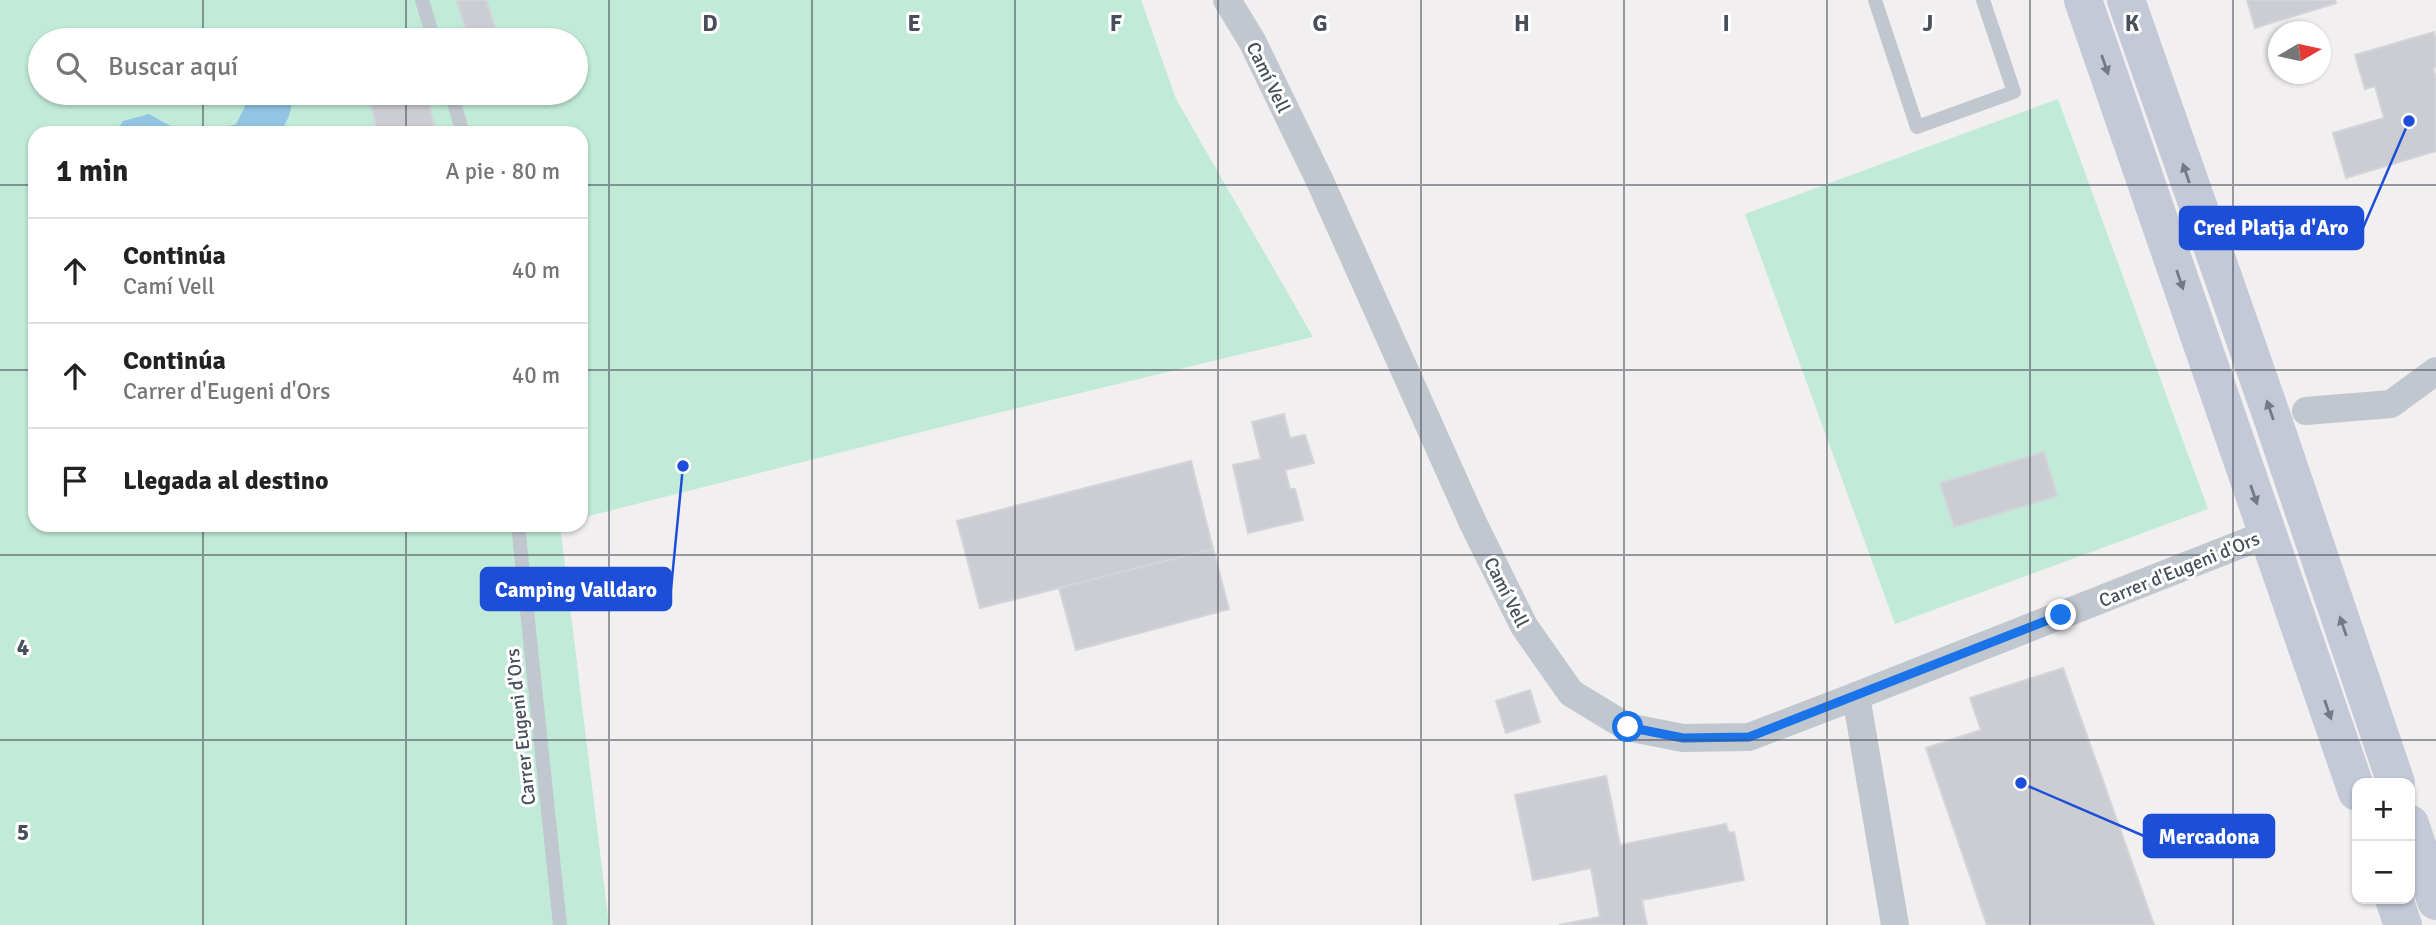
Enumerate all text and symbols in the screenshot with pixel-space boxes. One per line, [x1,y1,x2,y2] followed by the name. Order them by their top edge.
[702,9,718,38] text: D
[907,9,921,38] text: E
[1110,9,1122,38] text: F
[1312,9,1328,38] text: G
[1514,9,1530,38] text: H
[1722,9,1730,38] text: I
[1923,9,1933,38] text: J
[2125,9,2140,38] text: K
[2268,21,2331,84] north arrow
[28,28,588,105] search box
[1241,38,1296,117] street label: Camí Vell
[52,48,90,86] icon: search
[108,51,238,83] text: Buscar aquí
[2100,54,2111,75] one-way arrow
[56,153,128,190] text: 1 min
[446,157,560,186] text: A pie · 80 m
[2180,162,2191,183] one-way arrow
[2180,207,2363,249] callout: Cred Platja d'Aro
[2193,215,2349,241] text: Cred Platja d'Aro
[123,240,226,272] text: Continúa
[56,252,94,290] icon: ahead
[512,256,560,285] text: 40 m
[2175,269,2186,290] one-way arrow
[123,272,215,301] text: Camí Vell
[123,345,226,377] text: Continúa
[56,357,94,395] icon: ahead
[512,361,560,390] text: 40 m
[123,377,330,406] text: Carrer d'Eugeni d'Ors
[2264,400,2275,421] one-way arrow
[56,462,94,500] icon: arrive
[123,465,329,497] text: Llegada al destino
[2249,484,2260,505] one-way arrow
[2096,527,2263,613] street label: Carrer d'Eugeni d'Ors
[1478,553,1534,632] street label: Camí Vell
[481,568,671,610] callout: Camping Valldaro
[495,577,657,603] text: Camping Valldaro
[2045,599,2076,630] route end
[2337,615,2348,636] one-way arrow
[17,633,29,662] text: 4
[501,647,541,806] street label: Carrer Eugeni d'Ors
[2323,699,2334,720] one-way arrow
[1612,711,1643,742] route start
[2352,778,2415,904] map controls
[2352,778,2415,841] button: +
[2144,815,2274,857] callout: Mercadona
[17,818,29,847] text: 5
[2158,824,2260,850] text: Mercadona
[2352,841,2415,904] button: −

